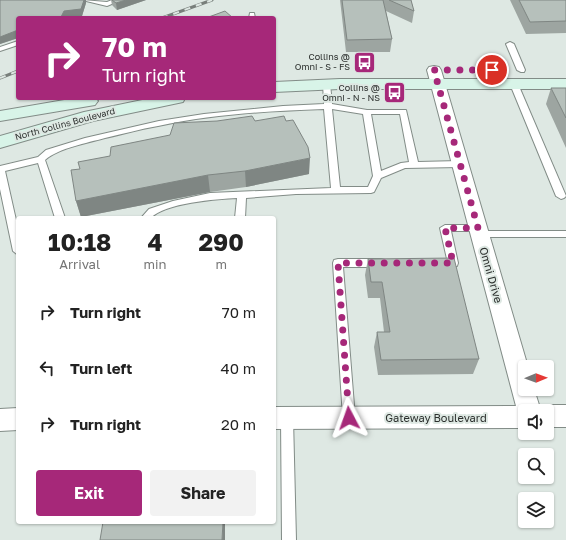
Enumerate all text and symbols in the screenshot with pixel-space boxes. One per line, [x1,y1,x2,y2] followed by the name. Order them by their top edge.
[102,30,167,63] text: 70 m
[36,32,88,84] icon: right
[352,49,378,75] bus stop icon: Collins @ Omni - S - FS
[295,51,350,72] place label: Collins @ Omni - S - FS
[475,53,509,87] pin
[481,59,503,81] icon: arrive
[102,64,186,86] text: Turn right
[382,80,408,106] bus stop icon: Collins @ Omni - N - NS
[322,82,380,103] place label: Collins @ Omni - N - NS
[14,105,116,142] street label: North Collins Boulevard
[48,227,111,256] text: 10:18
[147,227,162,256] text: 4
[198,227,244,256] text: 290
[477,245,506,304] street label: Omni Drive
[59,256,100,272] text: Arrival
[143,256,166,272] text: min
[215,256,227,272] text: m
[36,301,58,323] icon: right
[70,303,141,321] text: Turn right
[222,303,256,321] text: 70 m
[36,357,58,379] icon: left
[70,359,132,377] text: Turn left
[221,359,256,377] text: 40 m
[518,360,554,396] north arrow
[518,360,554,528] map controls
[328,397,370,439] position arrow
[518,404,554,440] button: sound
[385,411,487,424] street label: Gateway Boulevard
[36,413,58,435] icon: right
[70,415,141,433] text: Turn right
[221,415,256,433] text: 20 m
[518,448,554,484] button: search
[36,470,142,516] button: Exit
[150,470,256,516] button: Share
[518,492,554,528] button: layers

